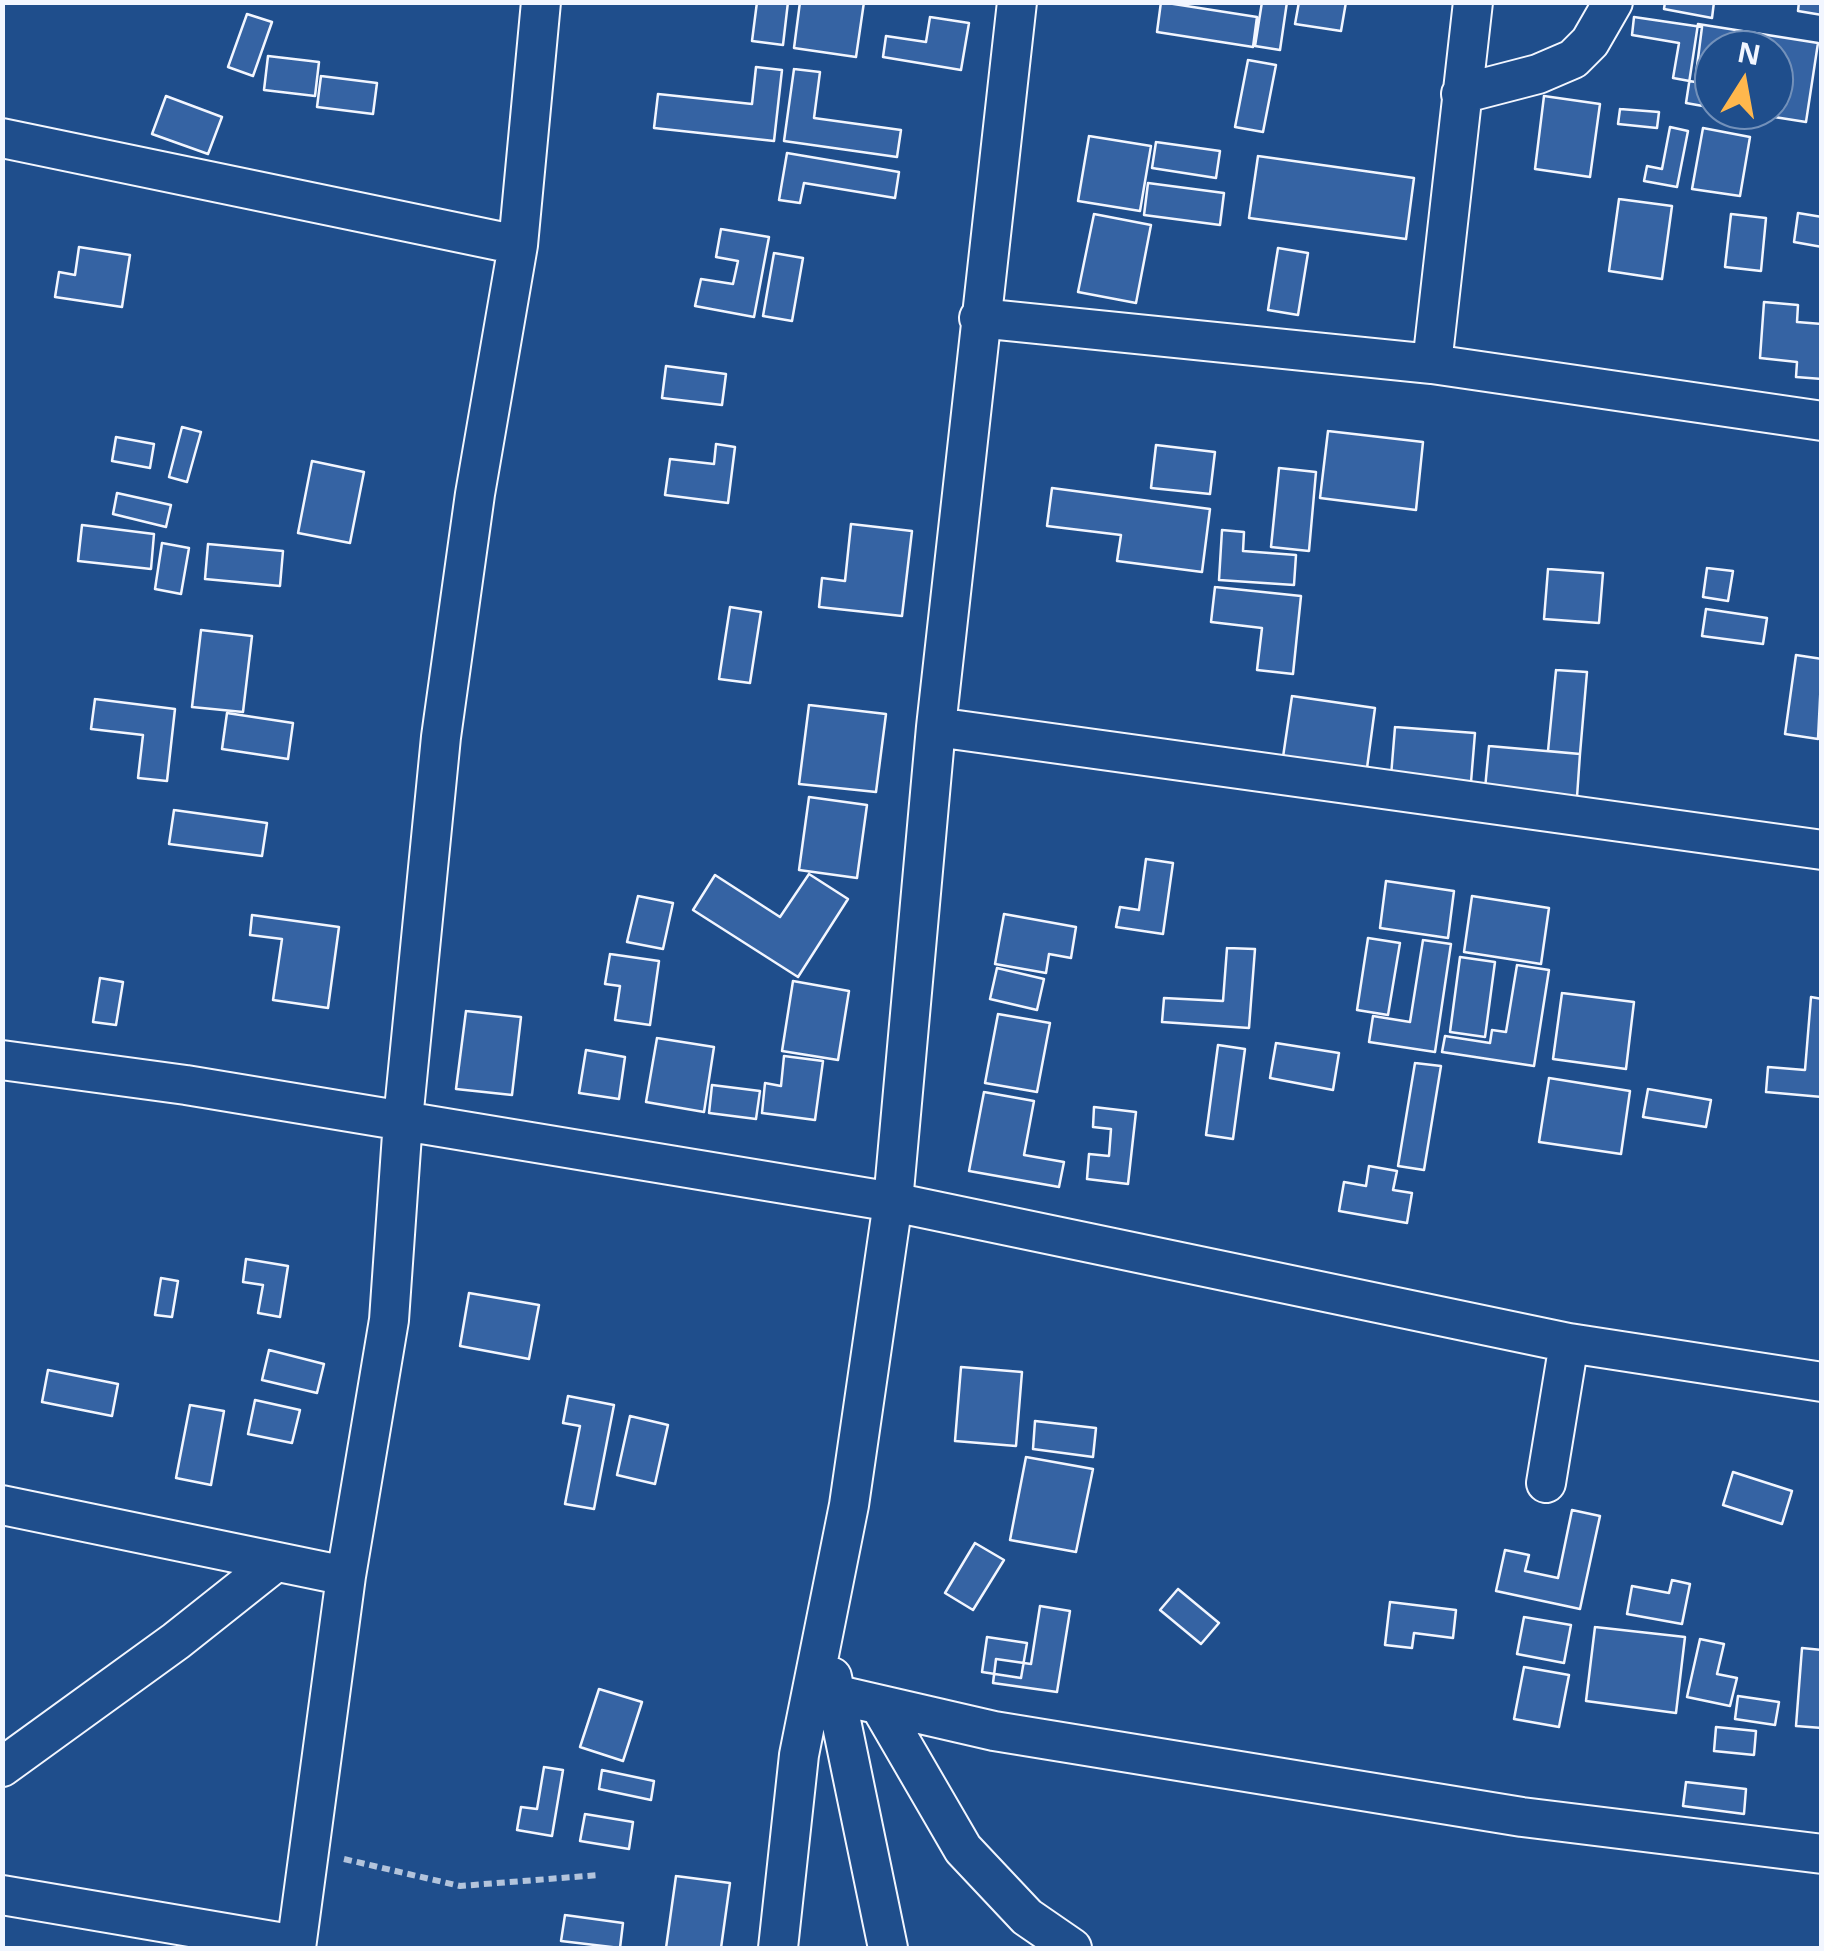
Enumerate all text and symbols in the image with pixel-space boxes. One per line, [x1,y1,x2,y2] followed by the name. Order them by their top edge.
[1694,30,1794,130] north arrow
[1735,32,1764,73] text: N

